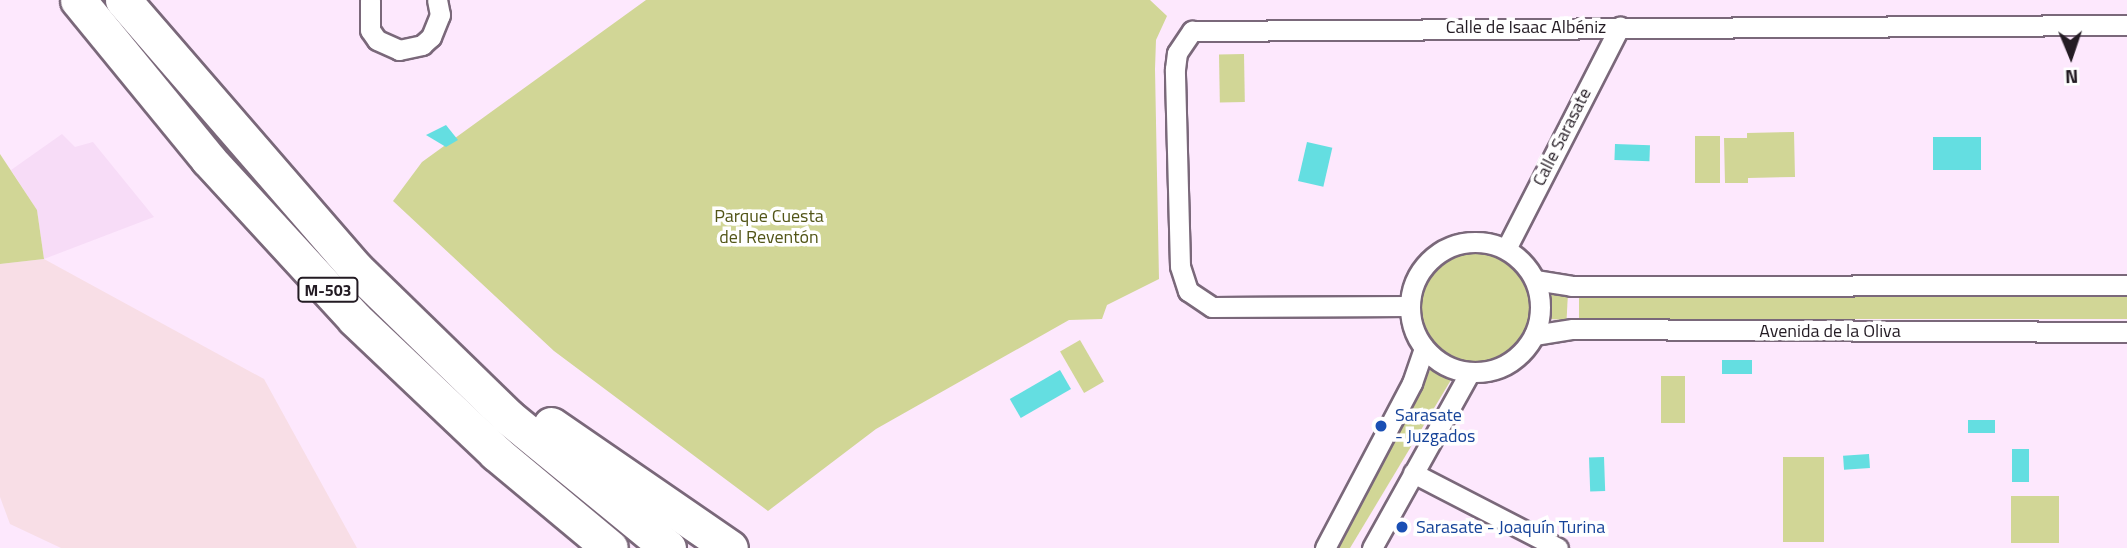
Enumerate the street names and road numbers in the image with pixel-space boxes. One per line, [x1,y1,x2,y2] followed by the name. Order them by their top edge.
[1446,16,1606,38] street label: Calle de Isaac Albéniz
[1528,84,1596,190] street label: Calle Sarasate
[296,278,360,302] road number: M-503
[1759,320,1901,342] street label: Avenida de la Oliva

